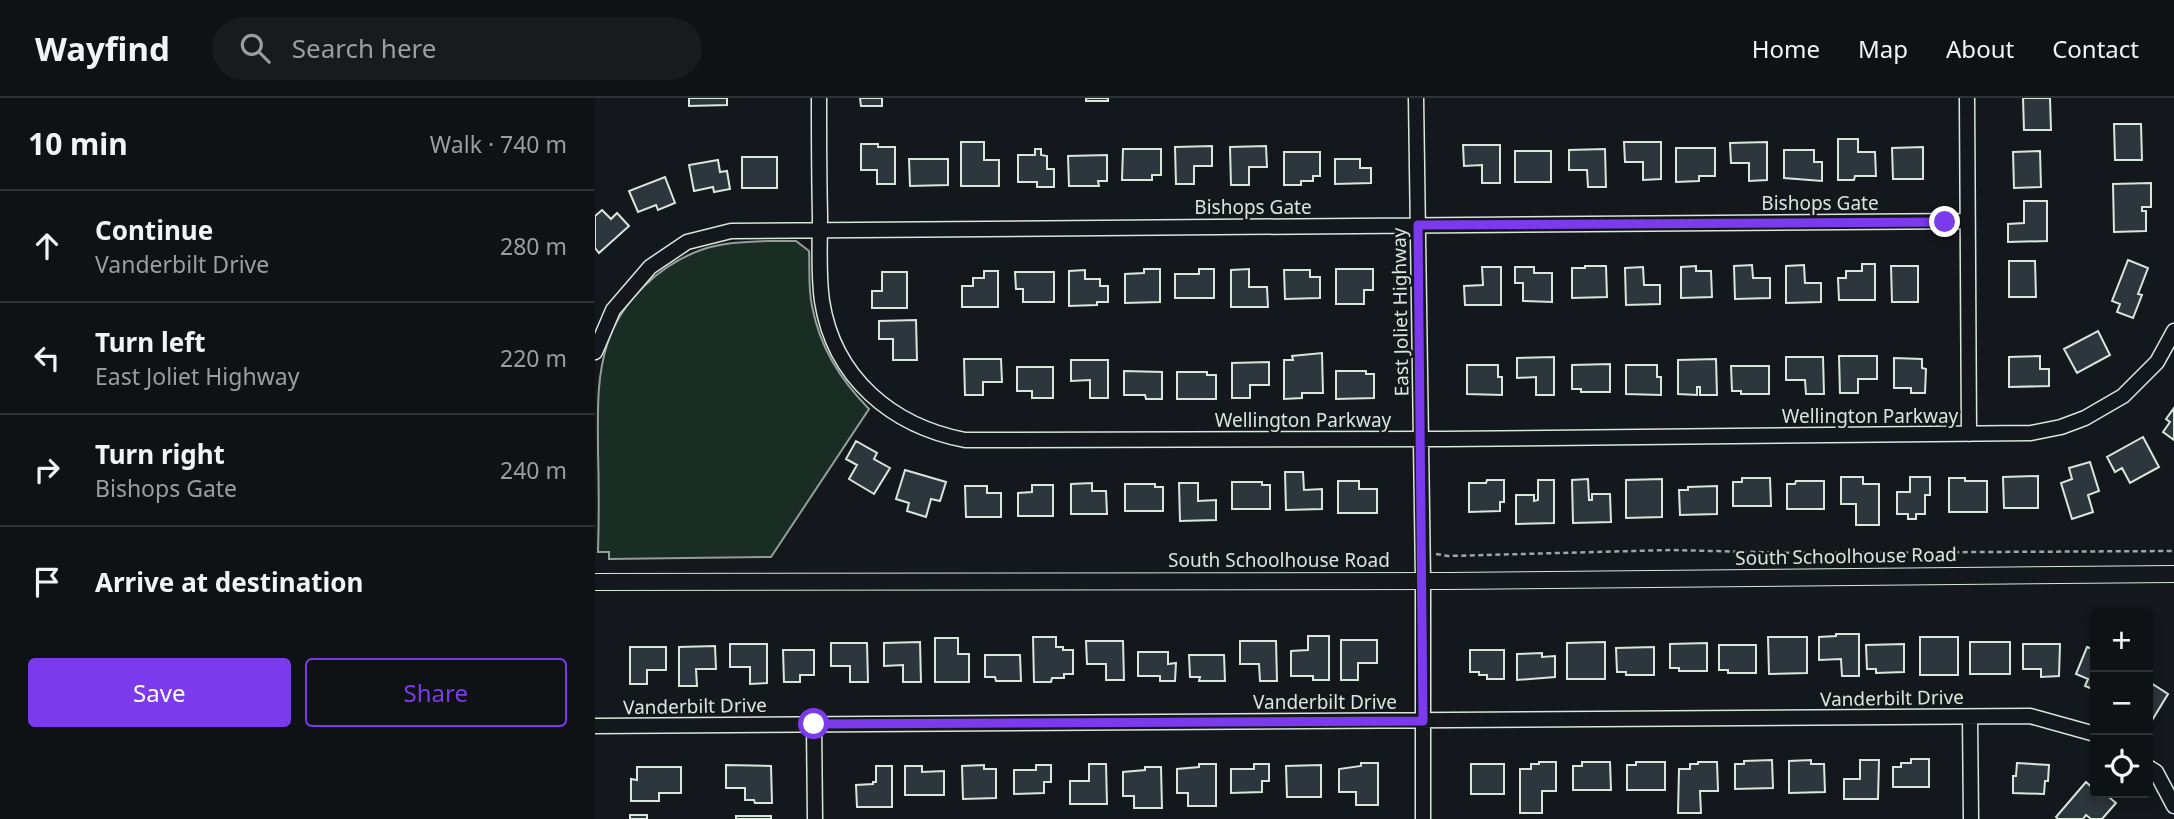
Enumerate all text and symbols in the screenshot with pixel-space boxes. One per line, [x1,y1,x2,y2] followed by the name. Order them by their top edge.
[212,17,702,80] search box
[35,26,170,71] text: Wayfind
[236,29,274,67] icon: search
[292,30,436,66] text: Search here
[1752,32,1820,65] text: Home
[1858,32,1908,65] text: Map
[1946,32,2014,65] text: About
[2052,32,2139,65] text: Contact
[28,123,128,164] text: 10 min
[430,128,567,160] text: Walk · 740 m
[1761,190,1879,216] street label: Bishops Gate
[1194,194,1312,220] street label: Bishops Gate
[1929,206,1960,237] route end
[95,212,213,248] text: Continue
[28,227,66,265] icon: ahead
[1386,227,1414,397] street label: East Joliet Highway
[500,230,567,262] text: 280 m
[95,248,269,280] text: Vanderbilt Drive
[95,324,206,360] text: Turn left
[28,339,66,377] icon: left
[500,342,567,374] text: 220 m
[95,360,299,392] text: East Joliet Highway
[1782,403,1959,429] street label: Wellington Parkway
[1215,407,1392,433] street label: Wellington Parkway
[95,436,225,472] text: Turn right
[28,451,66,489] icon: right
[500,454,567,486] text: 240 m
[95,472,237,504] text: Bishops Gate
[1735,541,1957,571] street label: South Schoolhouse Road
[1168,547,1390,573] street label: South Schoolhouse Road
[28,563,66,601] icon: arrive
[95,564,364,600] text: Arrive at destination
[2090,609,2153,798] map controls
[2090,609,2153,672] button: +
[28,658,291,727] button: Save
[305,658,567,727] button: Share
[2090,672,2153,735] button: −
[1820,684,1964,712] street label: Vanderbilt Drive
[1253,689,1397,715] street label: Vanderbilt Drive
[623,692,767,720] street label: Vanderbilt Drive
[798,708,829,739] route start
[2090,735,2153,798] button: locate

